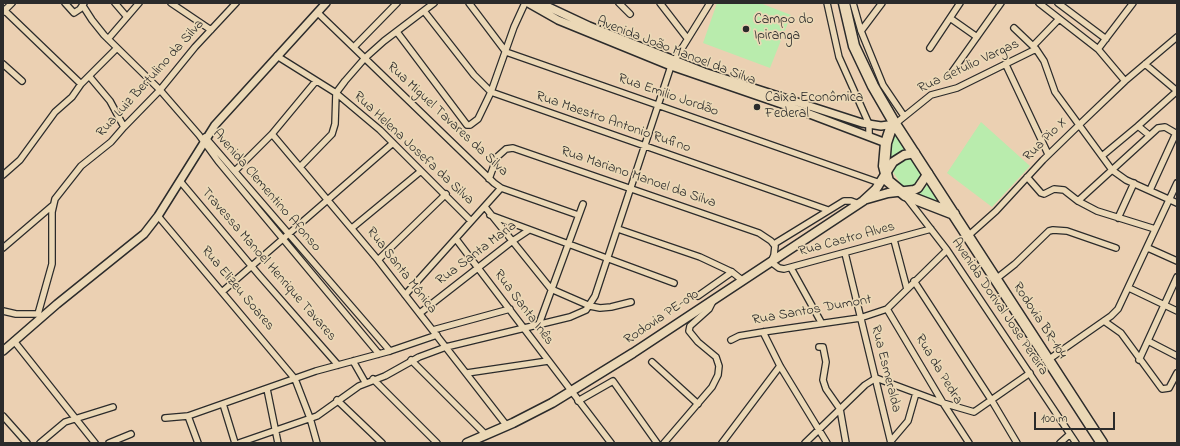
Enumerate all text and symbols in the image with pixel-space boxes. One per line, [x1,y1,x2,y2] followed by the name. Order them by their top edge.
[754,13,814,46] place label: Campo do Ipiranga
[594,14,758,90] street label: Avenida João Manoel da Silva
[94,17,208,141] street label: Rua Luiz Bertulino da Silva
[741,24,751,34] marker: Campo do Ipiranga
[916,36,1022,98] street label: Rua Getulio Vargas
[383,59,511,181] street label: Rua Miguel Tavares da Silva
[616,71,720,121] street label: Rua Emilio Jordão
[349,89,477,209] street label: Rua Helena Josefa da Silva
[533,89,693,157] street label: Rua Maestro Antonio Rufino
[765,91,863,124] place label: Caixa Econômica Federal
[752,102,762,112] marker: Caixa Econômica Federal
[1020,114,1072,166] street label: Rua Pio X
[208,126,324,256] street label: Avenida Clementino Afonso
[558,144,718,212] street label: Rua Mariano Manoel da Silva
[197,185,339,345] street label: Travessa Manoel Henrique Tavares
[433,218,521,290] street label: Rua Santa Maria
[797,219,897,261] street label: Rua Castro Alves
[362,224,440,318] street label: Rua Santa Mônica
[947,235,1051,379] street label: Avenida Dorival Jose Pereira
[197,243,277,335] street label: Rua Elizeu Soares
[489,267,557,349] street label: Rua Santa Inês
[1008,280,1070,362] street label: Rodovia BR-104
[621,287,703,349] street label: Rodovia PE-090
[751,292,873,330] street label: Rua Santos Dumont
[866,324,904,414] street label: Rua Esmeralda
[910,332,966,408] street label: Rua da Pedra
[1036,404,1117,430] scale bar
[1041,410,1068,428] text: 100 m

